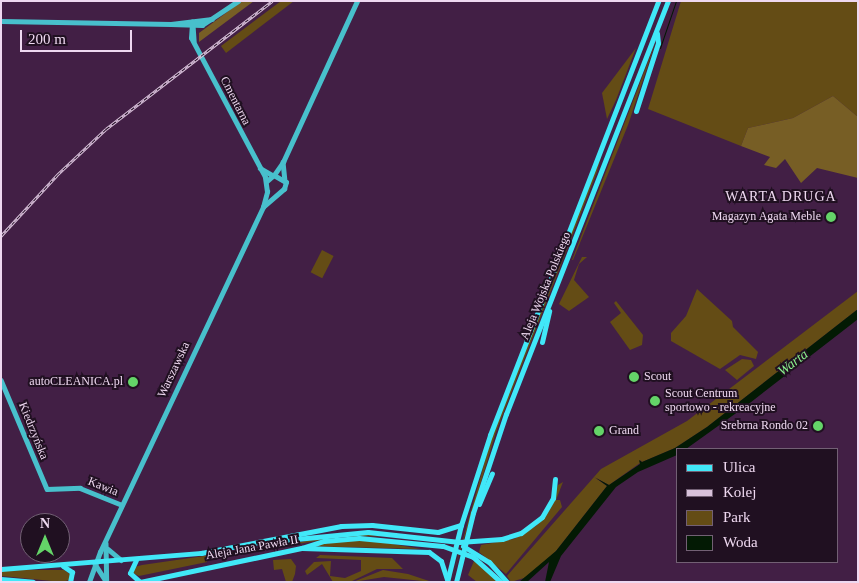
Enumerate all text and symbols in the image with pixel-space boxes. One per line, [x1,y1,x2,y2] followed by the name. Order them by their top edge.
[22,20,135,52] scale bar
[28,31,66,47] text: 200 m
[217,74,253,128] street label: Cmentarna
[724,189,838,205] district label: WARTA DRUGA
[711,210,821,224] place label: Magazyn Agata Meble
[825,211,837,223] marker: Magazyn Agata Meble
[518,230,574,342] street label: Aleja Wojska Polskiego
[155,340,193,400] street label: Warszawska
[774,346,812,380] water label: Warta
[644,370,671,384] place label: Scout
[628,371,640,383] marker: Scout
[29,375,123,389] place label: autoCLEANICA.pl
[127,376,139,388] marker: autoCLEANICA.pl
[665,387,776,415] place label: Scout Centrum sportowo - rekreacyjne
[649,395,661,407] marker: Scout Centrum sportowo - rekreacyjne
[15,400,51,462] street label: Kiedrzyńska
[721,419,808,433] place label: Srebrna Rondo 02
[812,420,824,432] marker: Srebrna Rondo 02
[609,424,639,438] place label: Grand
[593,425,605,437] marker: Grand
[676,448,839,563] legend
[723,459,755,475] text: Ulica
[86,474,120,500] street label: Kawia
[723,484,756,500] text: Kolej
[723,509,751,525] text: Park
[20,513,70,563] north arrow
[40,516,50,531] text: N
[205,533,299,563] street label: Aleja Jana Pawła II
[723,534,758,550] text: Woda

